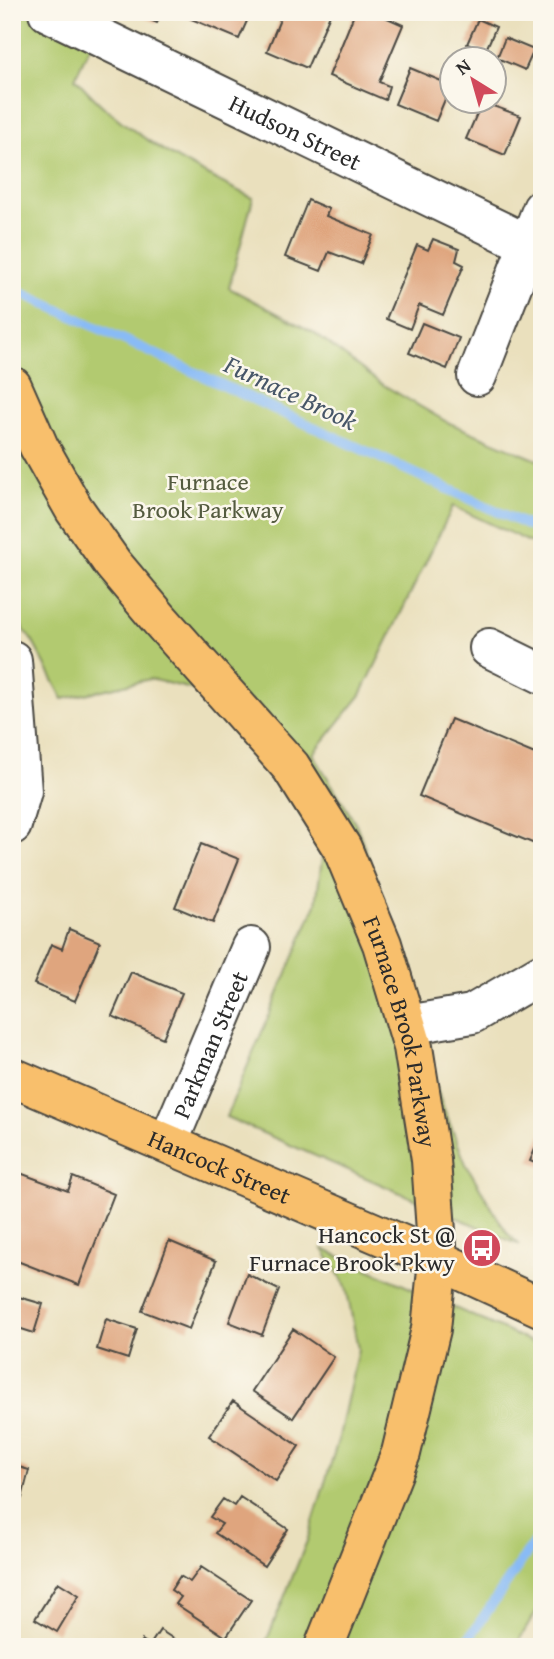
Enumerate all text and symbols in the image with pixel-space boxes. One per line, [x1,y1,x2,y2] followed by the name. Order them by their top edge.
[438,46,508,116] north arrow
[449,51,477,81] text: N
[224,85,368,179] street label: Hudson Street
[217,344,364,440] water label: Furnace Brook
[132,464,284,527] park label: Furnace Brook Parkway
[355,910,446,1150] street label: Furnace Brook Parkway
[163,965,257,1123] street label: Parkman Street
[143,1120,297,1213] street label: Hancock Street
[249,1217,455,1280] place label: Hancock St @ Furnace Brook Pkwy
[461,1227,503,1269] bus stop icon: Hancock St @ Furnace Brook Pkwy

